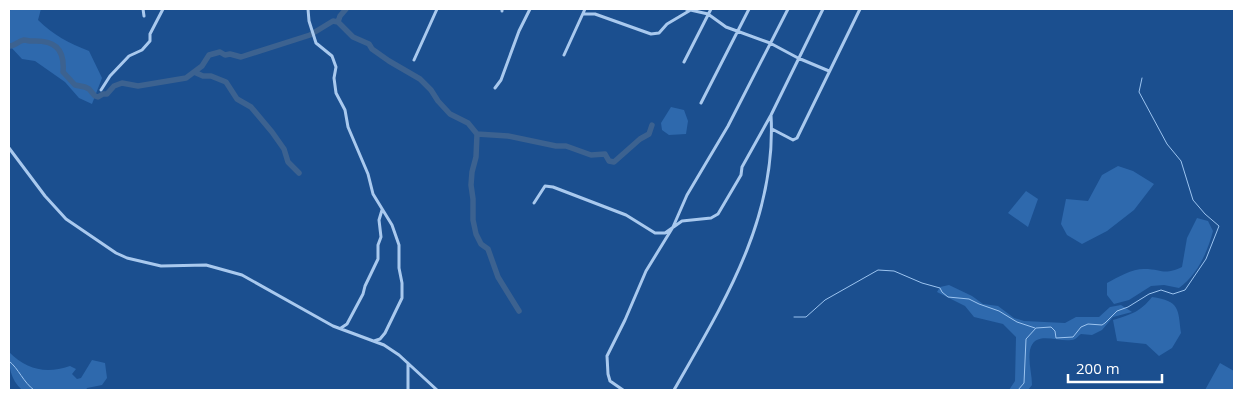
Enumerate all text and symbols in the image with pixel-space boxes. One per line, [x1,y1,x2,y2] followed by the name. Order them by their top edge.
[1068,352,1162,384] scale bar
[1076,358,1120,378] text: 200 m

